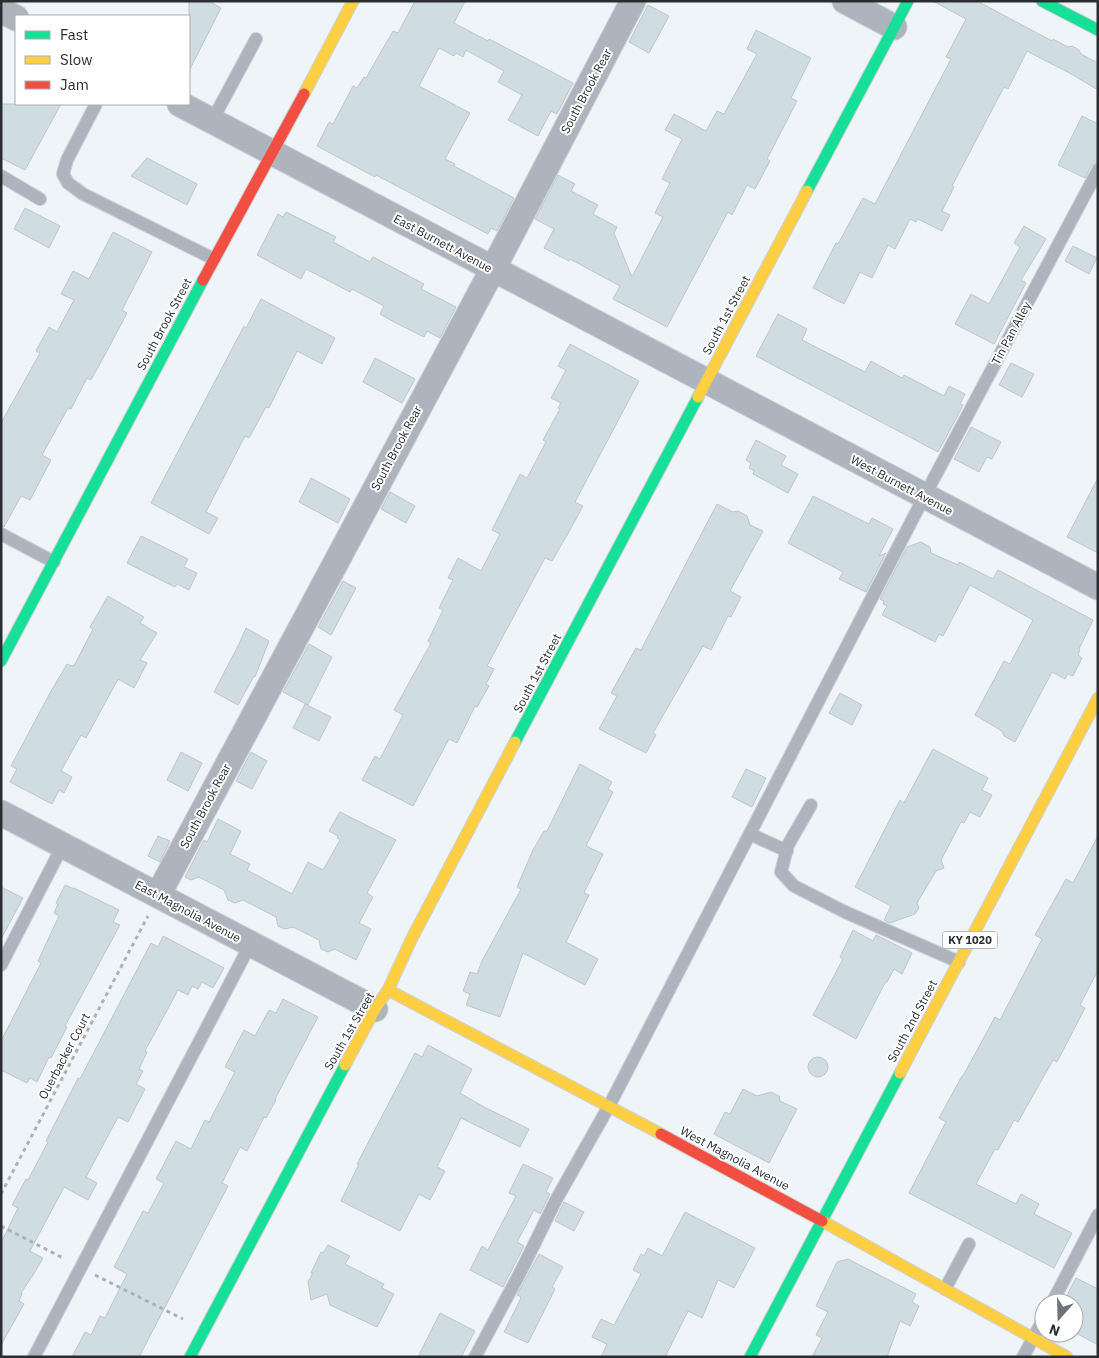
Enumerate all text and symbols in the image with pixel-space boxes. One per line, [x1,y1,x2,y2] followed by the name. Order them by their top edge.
[15,15,190,105] legend
[60,25,88,44] text: Fast
[557,45,615,136] street label: South Brook Rear
[60,50,93,69] text: Slow
[60,75,89,94] text: Jam
[391,211,495,276] street label: East Burnett Avenue
[699,273,753,357] street label: South 1st Street
[133,275,195,373] street label: South Brook Street
[988,299,1034,367] street label: Tin Pan Alley
[367,402,425,493] street label: South Brook Rear
[848,452,956,518] street label: West Burnett Avenue
[510,631,564,715] street label: South 1st Street
[176,760,234,851] street label: South Brook Rear
[132,877,244,945] street label: East Magnolia Avenue
[942,932,998,948] road number: KY 1020
[884,977,940,1065] street label: South 2nd Street
[321,989,377,1073] street label: South 1st Street
[35,1010,93,1102] street label: Ouerbacker Court
[678,1123,793,1193] street label: West Magnolia Avenue
[1034,1293,1084,1343] north arrow
[1047,1320,1062,1340] text: N

